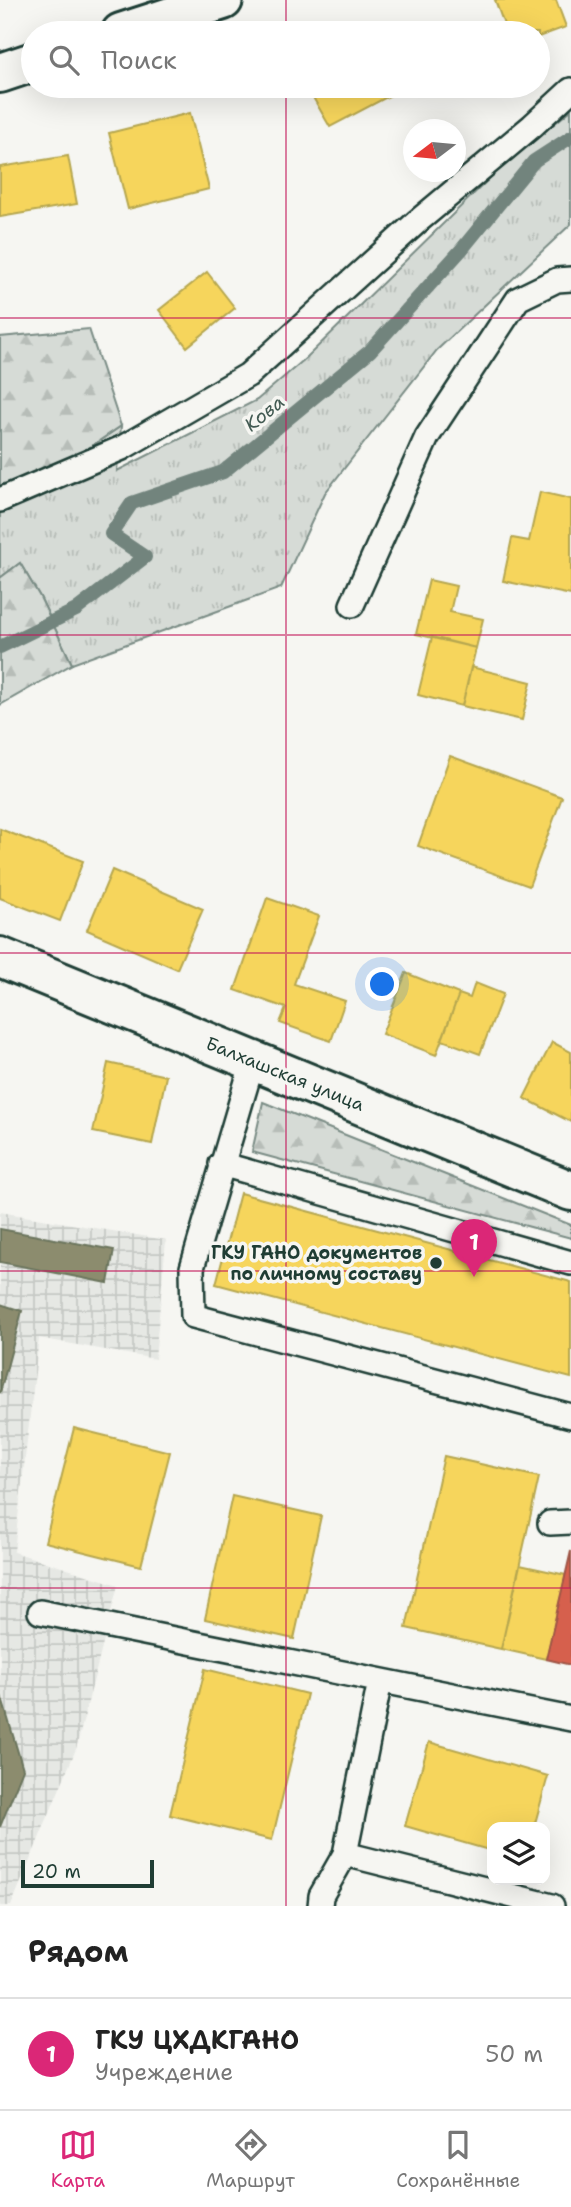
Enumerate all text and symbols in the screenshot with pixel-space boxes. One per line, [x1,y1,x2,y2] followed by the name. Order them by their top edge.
[21,21,550,98] search box
[45,41,83,79] icon: search
[101,42,177,77] text: Поиск
[403,119,466,182] north arrow
[239,390,290,437] water label: Кова
[365,967,399,1001] your location
[202,1031,368,1117] street label: Балхашская улица
[451,1219,497,1277] pin: 1
[211,1241,422,1286] place label: ГКУ ГАНО документов по личному составу
[428,1255,444,1271] marker: ГКУ ГАНО документов по личному составу
[487,1822,550,1885] map controls
[487,1822,550,1885] button: layers
[21,1857,154,1889] scale bar
[32,1859,81,1884] text: 20 m
[28,1931,128,1972] text: Рядом
[95,2022,299,2057] text: ГКУ ЦХДКГАНО
[46,2039,56,2069] text: 1
[485,2039,543,2069] text: 50 m
[95,2057,233,2087] text: Учреждение
[51,2126,105,2193] tab: Карта
[206,2126,295,2193] tab: Маршрут
[396,2126,520,2193] tab: Сохранённые

